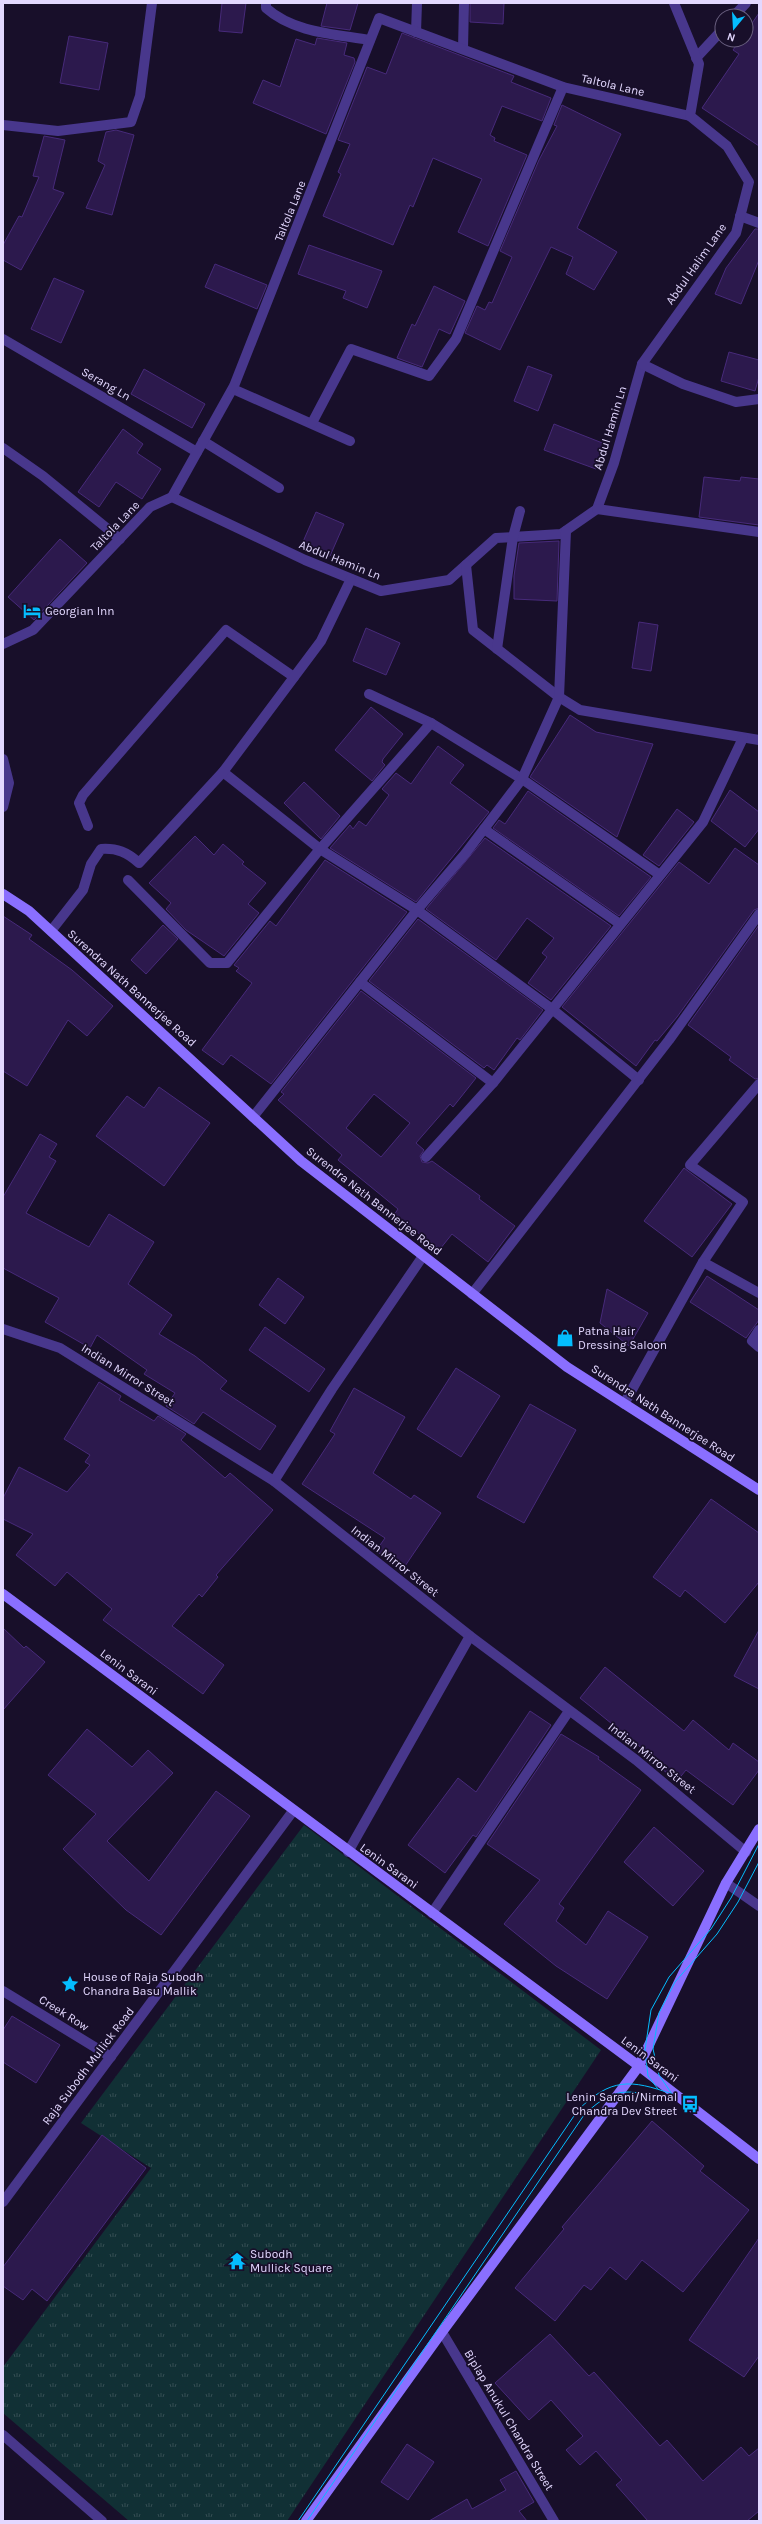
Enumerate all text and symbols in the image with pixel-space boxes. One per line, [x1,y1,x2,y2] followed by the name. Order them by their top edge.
[714,8,754,48] north arrow
[725,30,737,44] text: N
[580,71,646,99] street label: Taltola Lane
[271,179,309,243] street label: Taltola Lane
[663,221,729,307] street label: Abdul Halim Lane
[79,364,133,404] street label: Serang Ln
[591,384,629,472] street label: Abdul Hamin Ln
[88,498,142,554] street label: Taltola Lane
[297,537,383,583] street label: Abdul Hamin Ln
[22,601,42,621] hotel icon: Georgian Inn
[45,604,115,618] place label: Georgian Inn
[65,927,199,1049] street label: Surendra Nath Bannerjee Road
[303,1144,445,1258] street label: Surendra Nath Bannerjee Road
[578,1324,667,1352] place label: Patna Hair Dressing Saloon
[555,1328,575,1348] shop icon: Patna Hair Dressing Saloon
[79,1341,178,1410] street label: Indian Mirror Street
[589,1361,737,1465] street label: Surendra Nath Bannerjee Road
[348,1523,442,1600] street label: Indian Mirror Street
[98,1646,160,1698] street label: Lenin Sarani
[605,1720,699,1797] street label: Indian Mirror Street
[357,1840,421,1892] street label: Lenin Sarani
[83,1970,203,1998] place label: House of Raja Subodh Chandra Basu Mallik
[60,1974,80,1994] place icon: House of Raja Subodh Chandra Basu Mallik
[36,1992,92,2034] street label: Creek Row
[39,2004,137,2128] street label: Raja Subodh Mullick Road
[619,2033,681,2085] street label: Lenin Sarani
[566,2090,677,2118] place label: Lenin Sarani/Nirmal Chandra Dev Street
[680,2094,700,2114] bus stop icon: Lenin Sarani/Nirmal Chandra Dev Street
[250,2247,332,2275] place label: Subodh Mullick Square
[227,2251,247,2271] temple icon: Subodh Mullick Square
[461,2347,557,2493] street label: Biplap Anukul Chandra Street

